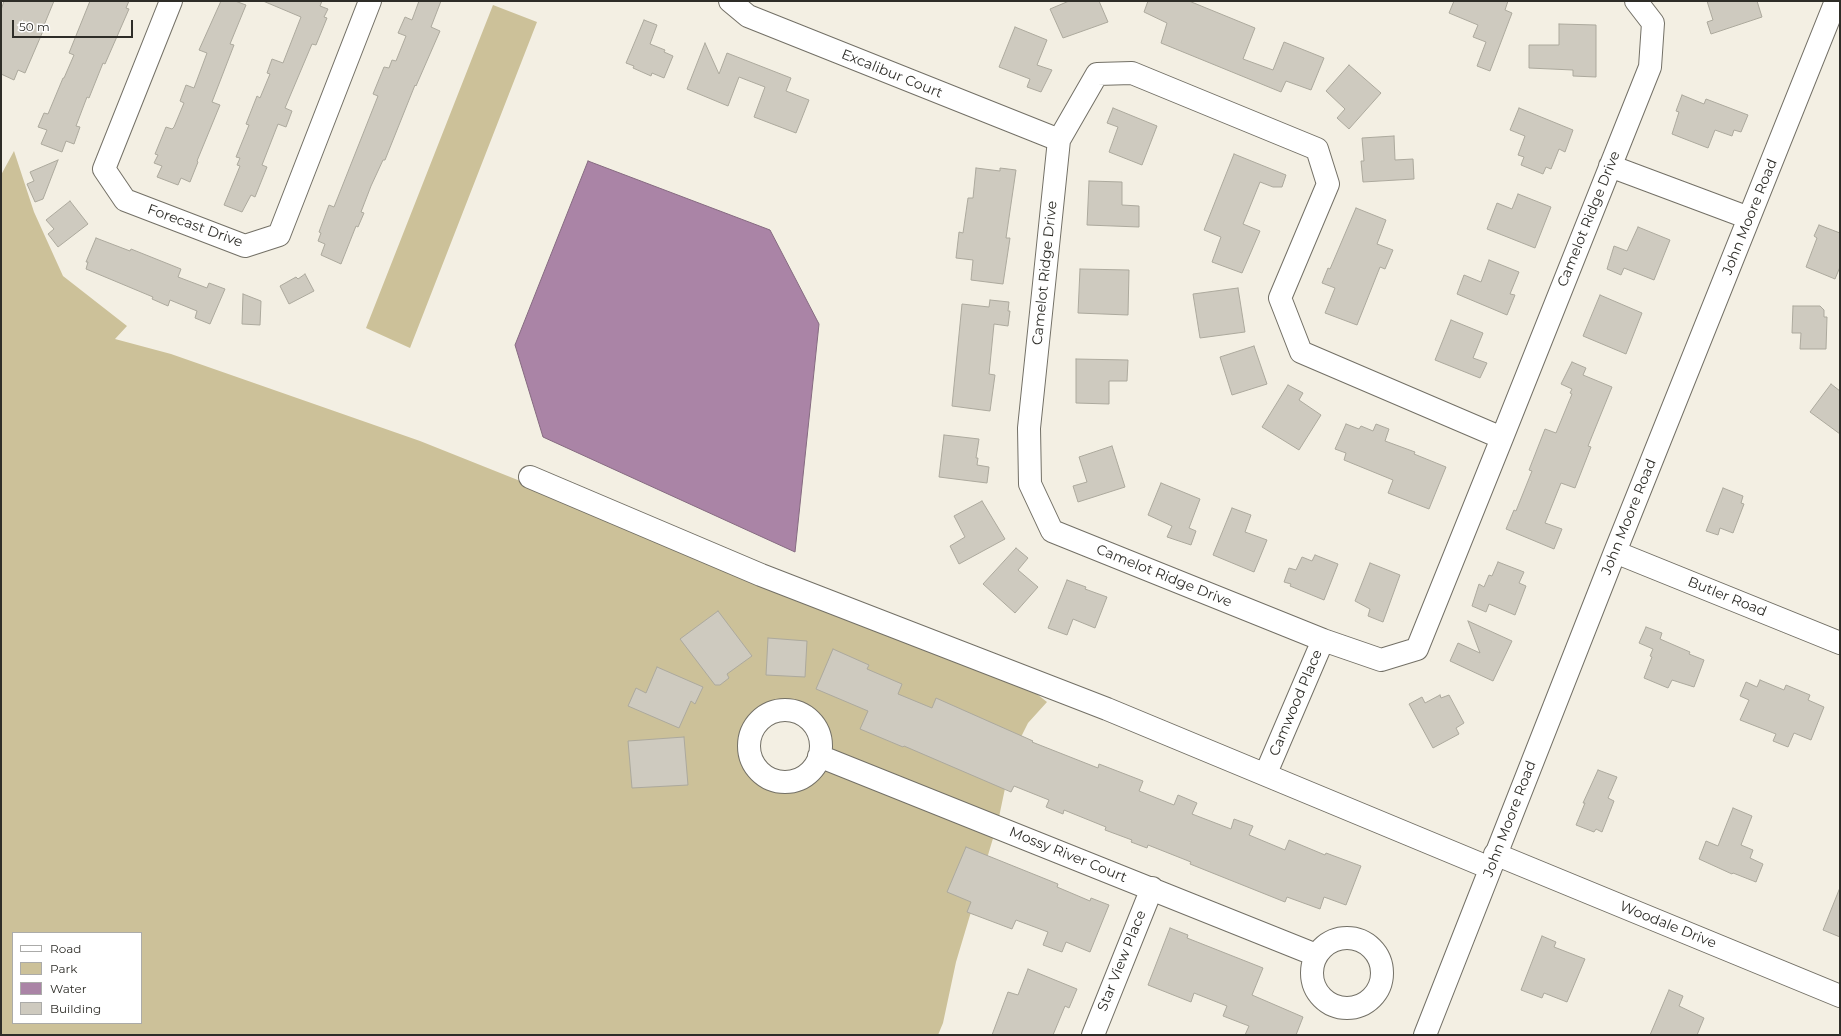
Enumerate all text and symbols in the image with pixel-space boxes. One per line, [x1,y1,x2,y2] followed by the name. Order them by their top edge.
[14,12,135,38] scale bar
[19,19,50,34] text: 50 m
[839,46,945,102] street label: Excalibur Court
[1554,149,1624,289] street label: Camelot Ridge Drive
[1719,157,1781,277] street label: John Moore Road
[1029,200,1061,346] street label: Camelot Ridge Drive
[145,201,245,251] street label: Forecast Drive
[1598,457,1660,577] street label: John Moore Road
[1094,541,1234,611] street label: Camelot Ridge Drive
[1685,574,1769,620] street label: Butler Road
[1266,647,1326,759] street label: Camwood Place
[1480,758,1540,880] street label: John Moore Road
[1007,824,1129,886] street label: Mossy River Court
[1617,898,1719,952] street label: Woodale Drive
[1094,908,1150,1014] street label: Star View Place
[12,932,142,1024] legend
[50,941,81,956] text: Road
[50,961,77,976] text: Park
[50,981,86,996] text: Water
[50,1001,101,1016] text: Building

